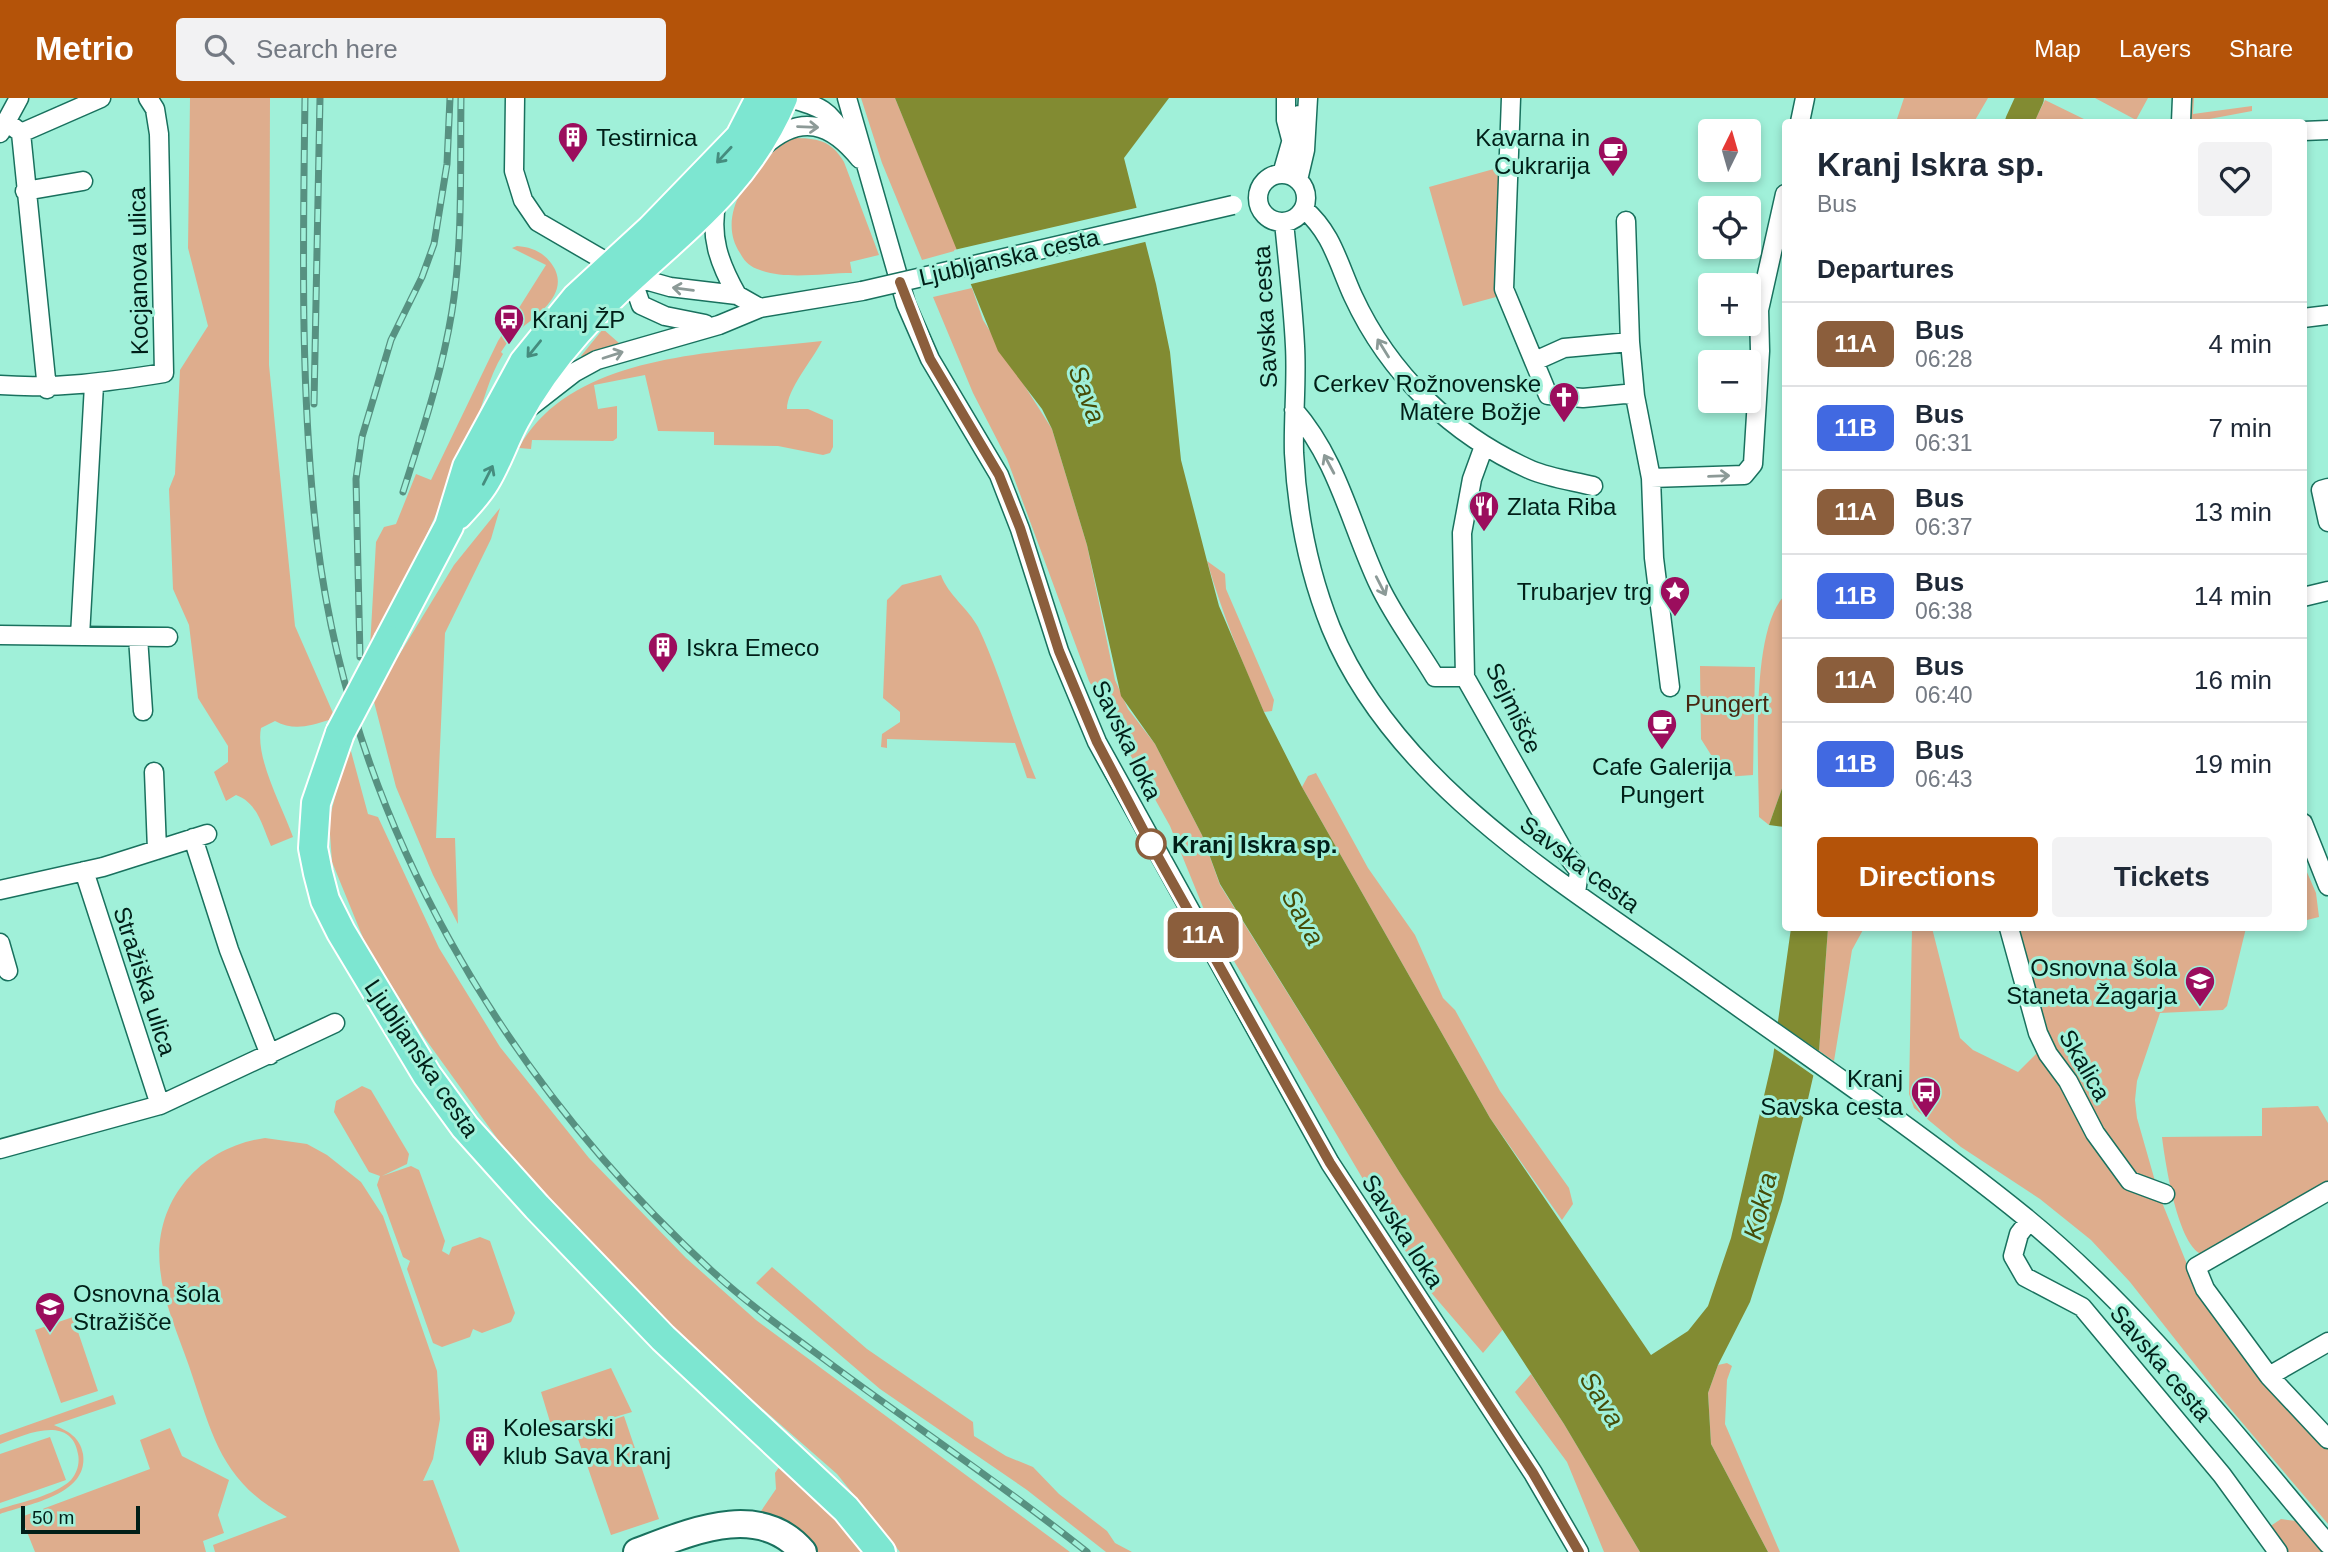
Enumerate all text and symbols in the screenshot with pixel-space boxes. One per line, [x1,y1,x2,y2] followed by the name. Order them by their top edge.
[176,18,666,81] search box
[35,30,134,67] text: Metrio
[200,30,238,68] icon: search
[256,34,398,64] text: Search here
[2034,35,2081,62] text: Map
[2119,35,2191,62] text: Layers
[2229,35,2293,62] text: Share
[1698,119,1760,182] north arrow
[1698,119,1761,413] map controls
[556,120,590,164] building icon: Testirnica
[796,121,819,134] one-way arrow
[596,124,698,151] place label: Testirnica
[1475,124,1591,179] place label: Kavarna in Cukrarija
[1596,134,1630,178] cafe icon: Kavarna in Cukrarija
[2198,142,2272,216] button: heart
[715,146,732,163] one-way arrow
[1817,146,2044,183] text: Kranj Iskra sp.
[123,186,153,355] street label: Kocjanova ulica
[1817,191,1857,217] text: Bus
[1698,196,1761,259] button: locate
[916,223,1102,291] street label: Ljubljanska cesta
[1248,244,1282,389] street label: Savska cesta
[1817,254,1954,284] text: Departures
[1698,273,1761,336] button: +
[672,282,695,295] one-way arrow
[492,302,526,346] bus stop icon: Kranj ŽP
[532,306,625,333] place label: Kranj ŽP
[1915,315,1964,345] text: Bus
[2208,329,2272,359] text: 4 min
[1834,330,1877,357] text: 11A
[1375,339,1389,359] one-way arrow
[526,340,541,358] one-way arrow
[1915,346,1973,372] text: 06:28
[602,347,624,360] one-way arrow
[1698,350,1761,413] button: −
[1062,361,1112,427] water label: Sava
[1313,370,1541,425] place label: Cerkev Rožnovenske Matere Božje
[1547,380,1581,424] church icon: Cerkev Rožnovenske Matere Božje
[1915,399,1964,429] text: Bus
[2208,413,2272,443] text: 7 min
[1834,414,1877,441] text: 11B
[1915,430,1973,456] text: 06:31
[1322,454,1335,475] one-way arrow
[481,466,495,486] one-way arrow
[1707,469,1730,482] one-way arrow
[1915,483,1964,513] text: Bus
[1467,489,1501,533] restaurant icon: Zlata Riba
[1507,493,1617,520] place label: Zlata Riba
[2194,497,2272,527] text: 13 min
[1834,498,1877,525] text: 11A
[1915,514,1973,540] text: 06:37
[1915,567,1964,597] text: Bus
[1658,574,1692,618] place icon: Trubarjev trg
[1374,575,1388,596] one-way arrow
[1517,578,1652,605] place label: Trubarjev trg
[2194,581,2272,611] text: 14 min
[1834,582,1877,609] text: 11B
[1915,598,1973,624] text: 06:38
[646,630,680,674] building icon: Iskra Emeco
[686,634,819,661] place label: Iskra Emeco
[1915,651,1964,681] text: Bus
[1481,658,1547,758] street label: Sejmišče
[2194,665,2272,695] text: 16 min
[1834,666,1877,693] text: 11A
[1087,676,1168,805] street label: Savska loka
[1915,682,1973,708] text: 06:40
[1685,690,1769,717] park label: Pungert
[1645,707,1679,751] cafe icon: Cafe Galerija Pungert
[1915,735,1964,765] text: Bus
[2194,749,2272,779] text: 19 min
[1834,750,1877,777] text: 11B
[1592,753,1733,808] place label: Cafe Galerija Pungert
[1915,766,1973,792] text: 06:43
[1515,810,1646,918] street label: Savska cesta
[1136,829,1166,859] marker: Kranj Iskra sp.
[1172,831,1337,858] place label: Kranj Iskra sp.
[1817,837,2038,917] button: Directions
[2052,837,2272,917] button: Tickets
[1276,884,1330,950] water label: Sava
[108,903,182,1059] street label: Stražiška ulica
[1163,912,1243,958] line badge: 11A
[1182,921,1224,948] text: 11A
[2006,954,2178,1009] place label: Osnovna šola Staneta Žagarja
[2183,964,2217,1008] school or university icon: Osnovna šola Staneta Žagarja
[359,974,485,1142] street label: Ljubljanska cesta
[2054,1025,2116,1106] street label: Skalica
[1760,1065,1904,1120] place label: Kranj Savska cesta
[1909,1075,1943,1119] bus stop icon: Kranj Savska cesta
[1356,1169,1450,1293] street label: Savska loka
[1737,1169,1783,1243] water label: Kokra
[73,1280,220,1335] place label: Osnovna šola Stražišče
[33,1290,67,1334] school or university icon: Osnovna šola Stražišče
[2105,1300,2218,1427] street label: Savska cesta
[1574,1366,1630,1432] water label: Sava
[503,1414,671,1469] place label: Kolesarski klub Sava Kranj
[463,1424,497,1468] building icon: Kolesarski klub Sava Kranj
[21,1503,140,1535] scale bar
[32,1507,74,1528] text: 50 m

